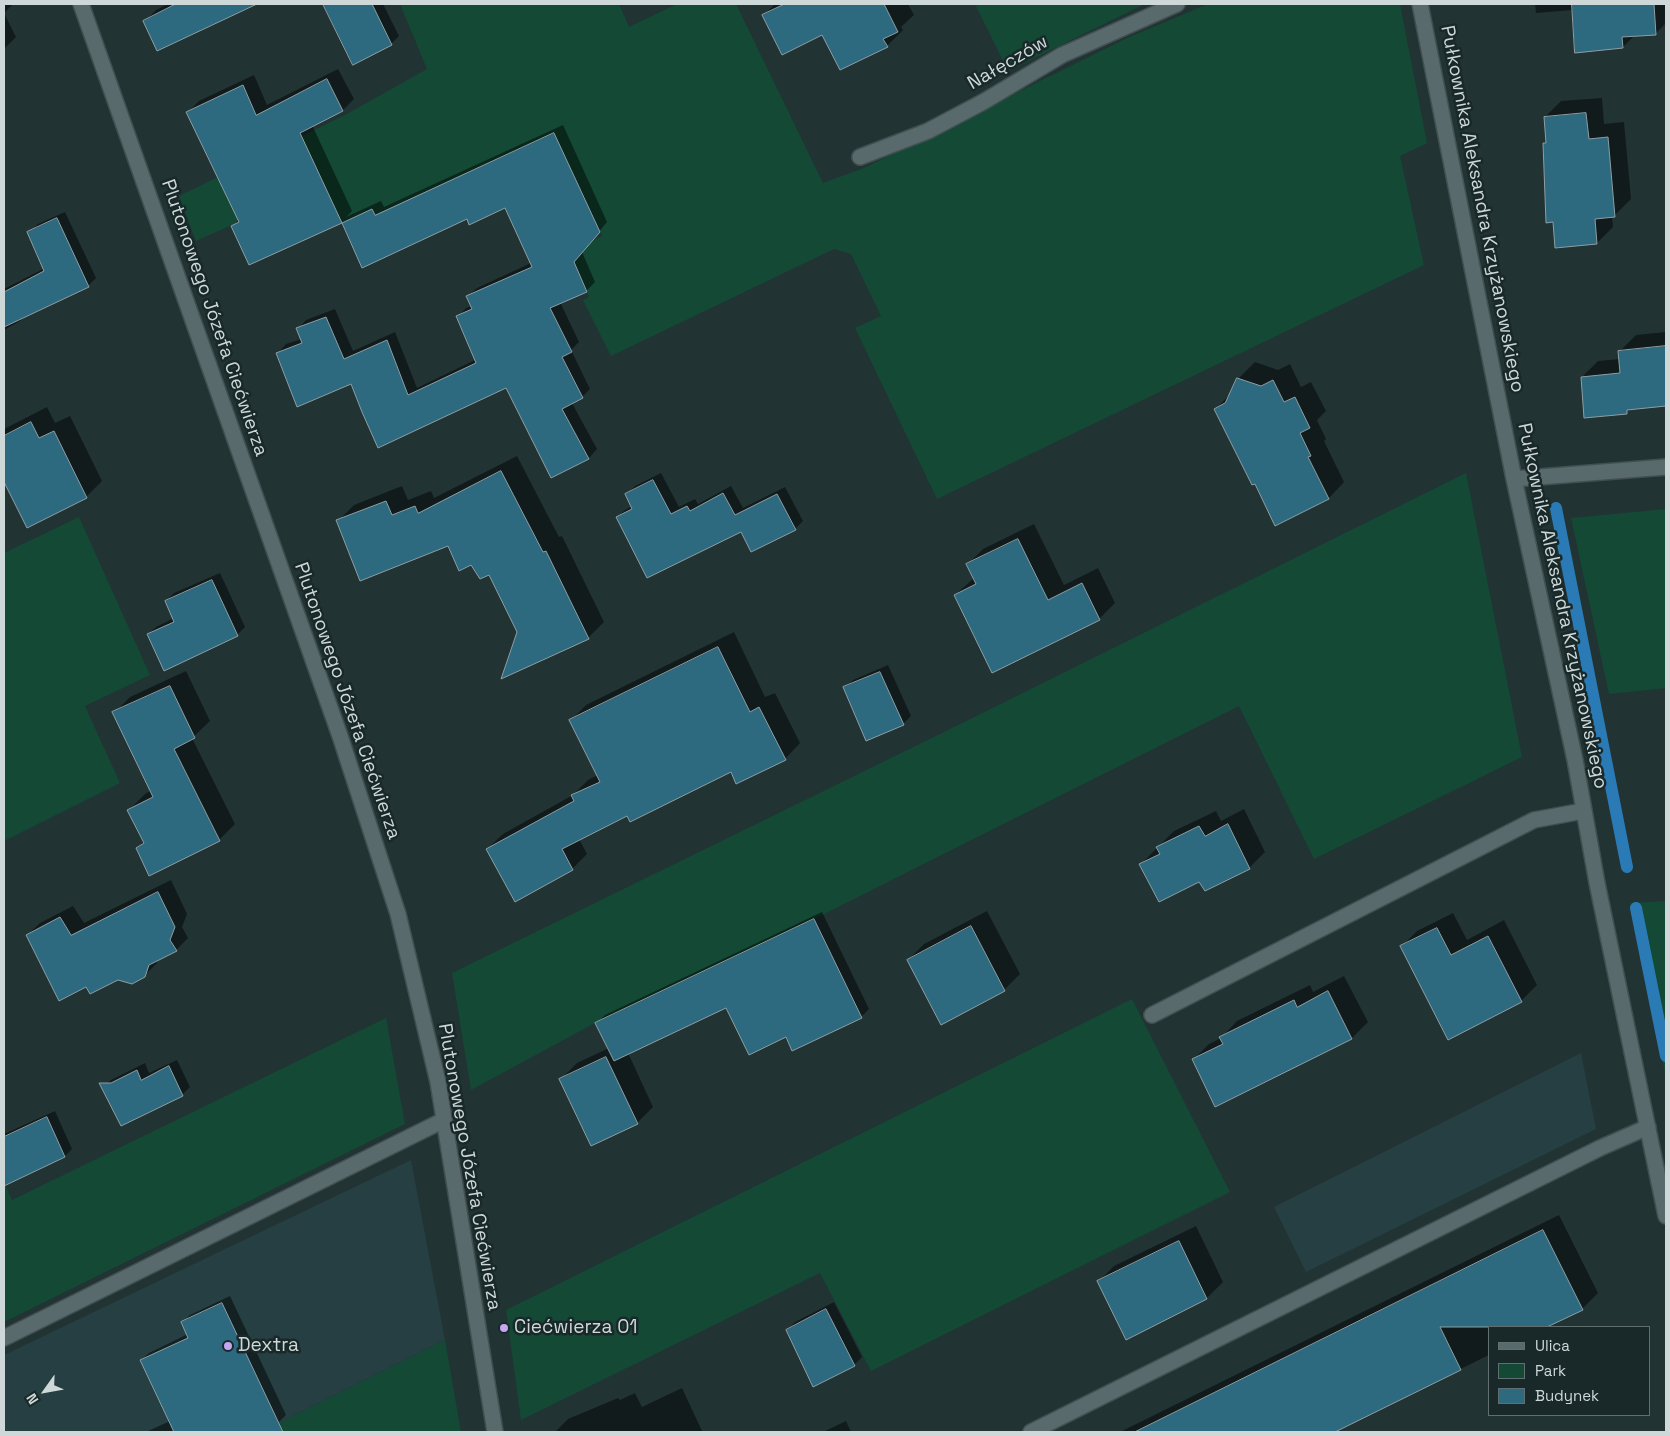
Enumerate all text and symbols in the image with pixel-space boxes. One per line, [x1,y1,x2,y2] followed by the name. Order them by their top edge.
[1435,24,1529,394] street label: Pułkownika Aleksandra Krzyżanowskiego
[964,31,1052,95] street label: Nałęczów
[156,177,272,459] street label: Plutonowego Józefa Ciećwierza
[1512,421,1612,791] street label: Pułkownika Aleksandra Krzyżanowskiego
[289,560,405,842] street label: Plutonowego Józefa Ciećwierza
[432,1022,506,1312] street label: Plutonowego Józefa Ciećwierza
[514,1317,637,1339] place label: Ciećwierza 01
[498,1322,510,1334] marker: Ciećwierza 01
[1488,1326,1650,1416] legend
[238,1335,299,1357] place label: Dextra
[1535,1336,1570,1355] text: Ulica
[222,1340,234,1352] marker: Dextra
[1535,1361,1566,1380] text: Park
[20,1366,70,1416] north arrow
[1535,1386,1599,1405] text: Budynek
[22,1390,42,1408] text: N

